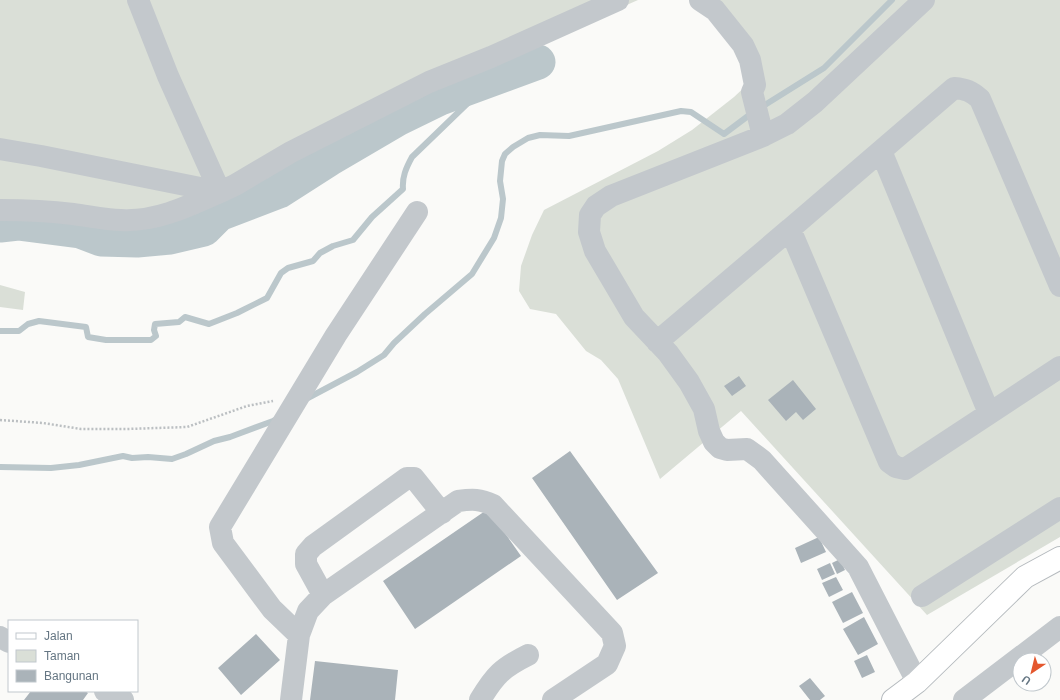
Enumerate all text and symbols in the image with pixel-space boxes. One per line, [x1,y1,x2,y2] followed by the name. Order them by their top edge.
[8,620,138,692] legend
[44,629,73,643] text: Jalan
[44,649,80,663] text: Taman
[1012,652,1052,692] north arrow
[44,669,99,683] text: Bangunan
[1020,673,1033,687] text: U

